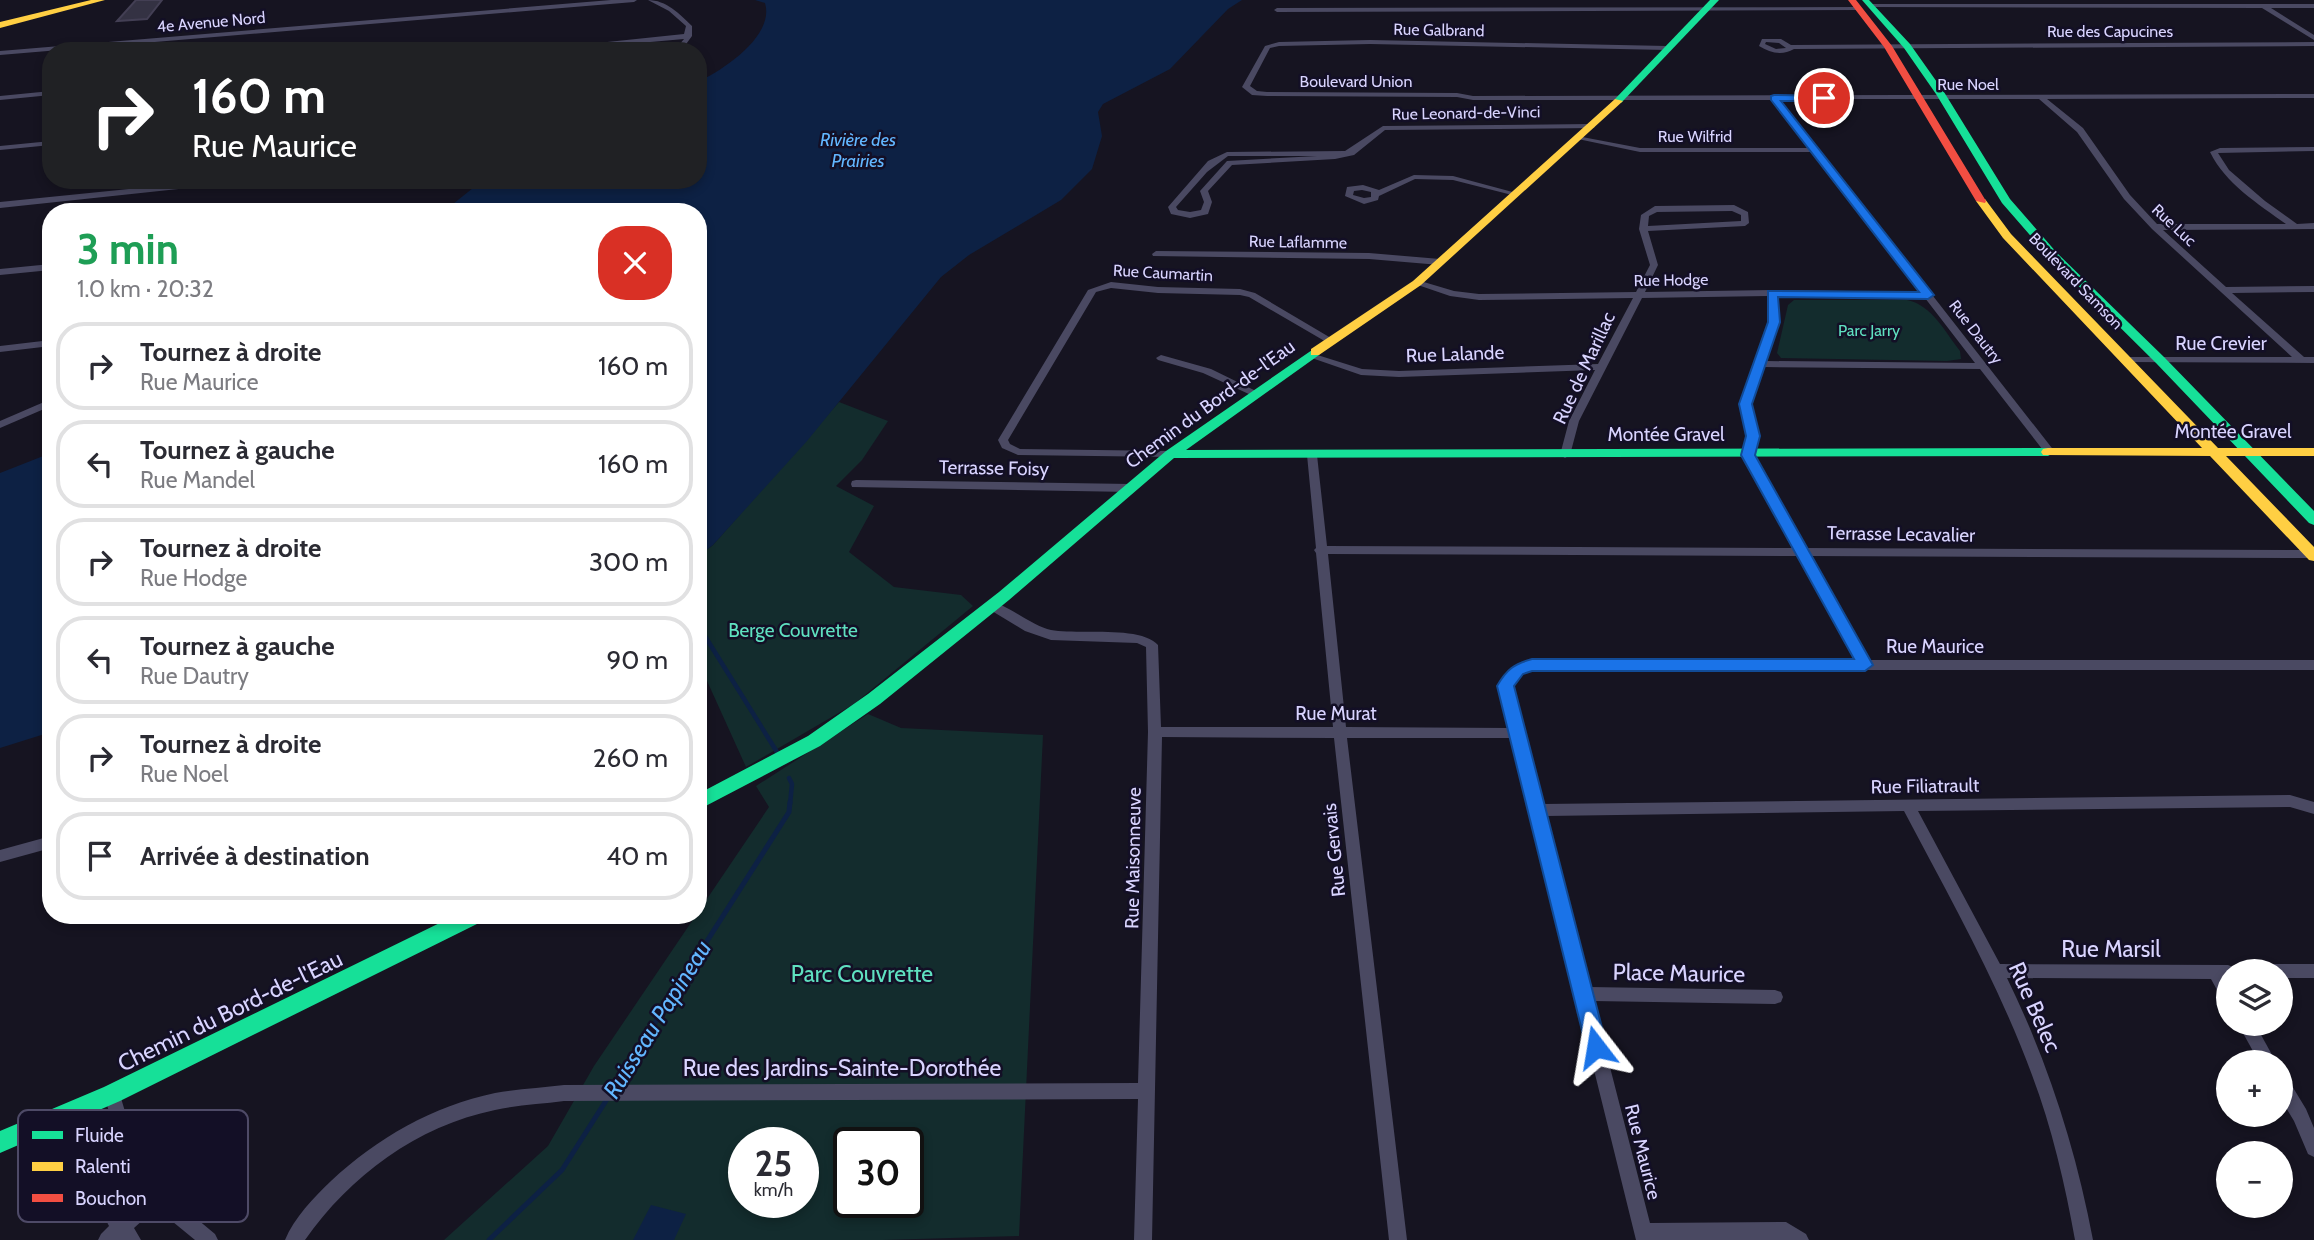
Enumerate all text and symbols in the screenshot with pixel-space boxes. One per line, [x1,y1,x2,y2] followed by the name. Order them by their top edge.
[156,8,266,36] street label: 4e Avenue Nord
[1393,20,1485,40] street label: Rue Galbrand
[2047,22,2173,41] street label: Rue des Capucines
[192,66,326,125] text: 160 m
[1794,68,1854,128] pin
[77,70,168,161] icon: right
[1300,72,1412,91] street label: Boulevard Union
[1937,75,1999,94] street label: Rue Noel
[1805,79,1843,117] icon: arrive
[1392,102,1540,124] street label: Rue Leonard-de-Vinci
[192,126,357,165] text: Rue Maurice
[1658,127,1732,146] street label: Rue Wilfrid
[820,129,896,172] water label: Rivière des Prairies
[2148,200,2200,250] street label: Rue Luc
[77,223,179,275] text: 3 min
[598,226,672,300] button: close
[2025,229,2127,333] street label: Boulevard Samson
[1249,232,1347,252] street label: Rue Laflamme
[1113,261,1214,285] street label: Rue Caumartin
[1634,270,1708,290] street label: Rue Hodge
[77,275,214,303] text: 1.0 km · 20:32
[1945,296,2007,368] street label: Rue Dautry
[1548,308,1620,428] street label: Rue de Marillac
[1838,321,1900,340] park label: Parc Jarry
[2175,332,2267,355] street label: Rue Crevier
[1121,335,1299,473] street label: Chemin du Bord-de-l'Eau
[140,336,322,368] text: Tournez à droite
[1405,341,1505,367] street label: Rue Lalande
[81,347,119,385] icon: right
[598,350,668,382] text: 160 m
[140,368,258,396] text: Rue Maurice
[2175,420,2292,443] street label: Montée Gravel
[1608,423,1725,446] street label: Montée Gravel
[140,434,335,466] text: Tournez à gauche
[81,445,119,483] icon: left
[598,448,668,480] text: 160 m
[939,456,1050,480] street label: Terrasse Foisy
[140,466,255,494] text: Rue Mandel
[1827,521,1975,547] street label: Terrasse Lecavalier
[140,532,322,564] text: Tournez à droite
[81,543,119,581] icon: right
[589,546,668,578] text: 300 m
[140,564,247,592] text: Rue Hodge
[728,619,858,642] park label: Berge Couvrette
[140,630,335,662] text: Tournez à gauche
[1886,635,1984,658] street label: Rue Maurice
[81,641,119,679] icon: left
[606,644,668,676] text: 90 m
[140,662,249,690] text: Rue Dautry
[1295,702,1377,725] street label: Rue Murat
[140,728,322,760] text: Tournez à droite
[81,739,119,777] icon: right
[593,742,668,774] text: 260 m
[140,760,228,788] text: Rue Noel
[1871,774,1980,798] street label: Rue Filiatrault
[1120,787,1146,929] street label: Rue Maisonneuve
[1318,802,1350,898] street label: Rue Gervais
[81,837,119,875] icon: arrive
[140,840,370,872] text: Arrivée à destination
[606,840,668,872] text: 40 m
[597,935,717,1103] water label: Ruisseau Papineau
[2061,935,2161,963] street label: Rue Marsil
[113,944,347,1078] street label: Chemin du Bord-de-l'Eau
[1612,958,1746,988] street label: Place Maurice
[2003,958,2067,1056] street label: Rue Belec
[2216,959,2293,1218] map controls
[2216,959,2293,1036] button: layers
[791,960,933,988] park label: Parc Couvrette
[1559,1010,1633,1084] position arrow
[2216,1050,2293,1127] button: +
[683,1054,1002,1082] street label: Rue des Jardins-Sainte-Dorothée
[1620,1102,1666,1203] street label: Rue Maurice
[18,1110,248,1222] legend
[75,1124,124,1147] text: Fluide
[833,1127,924,1218] speed limit sign: 30
[2216,1141,2293,1218] button: −
[755,1142,792,1185] text: 25
[75,1155,131,1178] text: Ralenti
[754,1179,793,1201] text: km/h
[75,1187,147,1210] text: Bouchon

